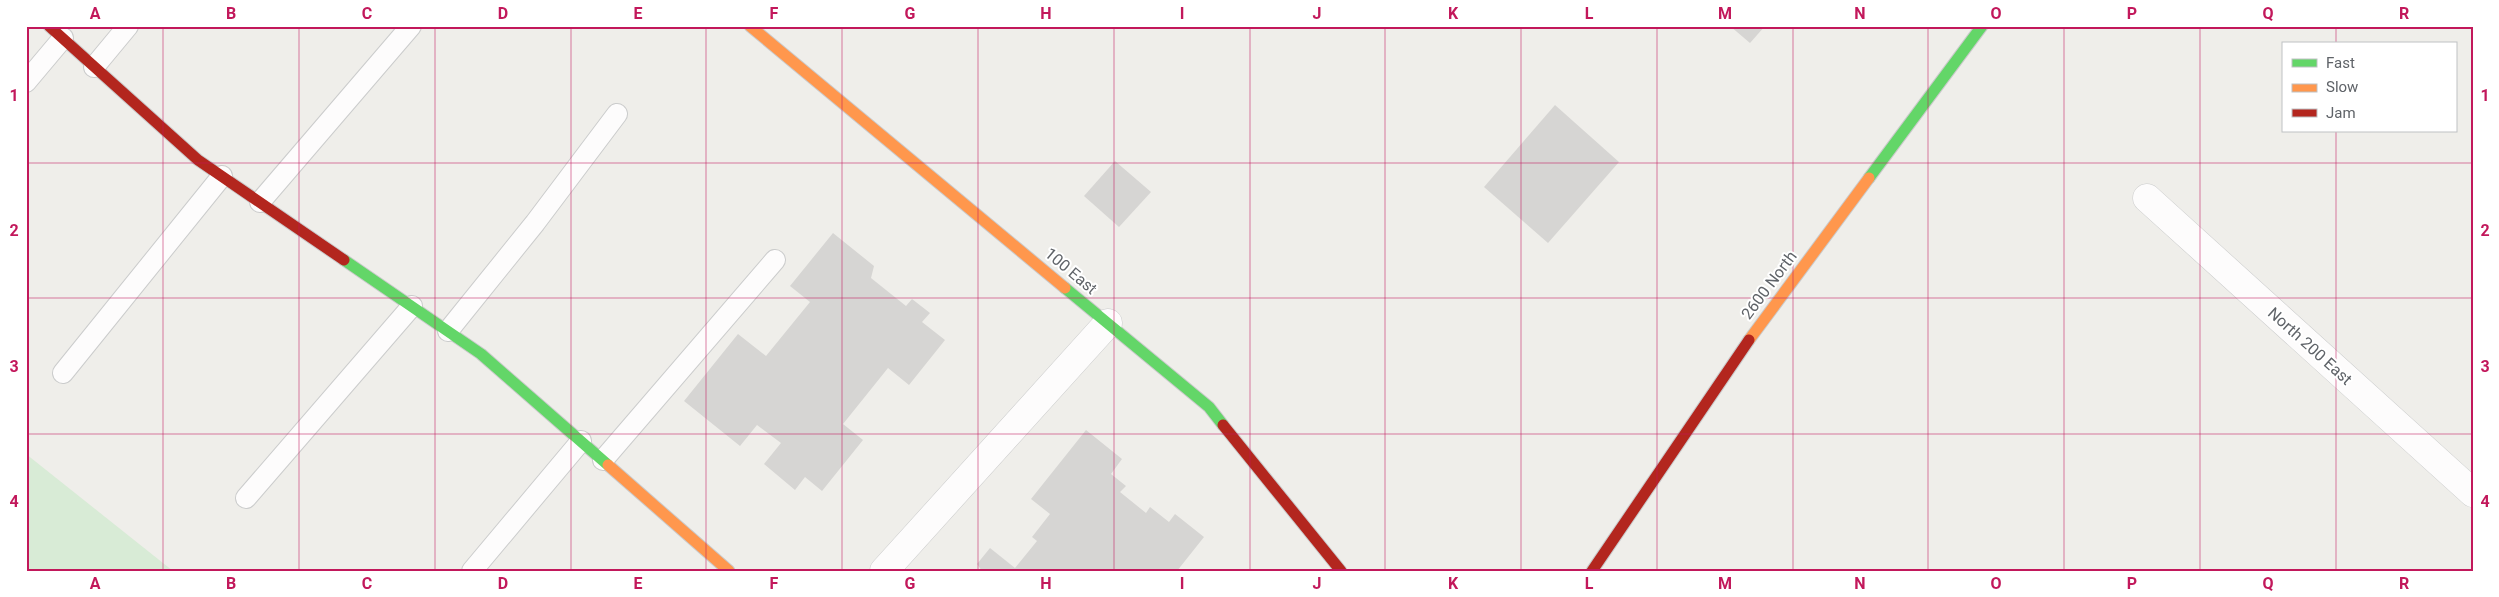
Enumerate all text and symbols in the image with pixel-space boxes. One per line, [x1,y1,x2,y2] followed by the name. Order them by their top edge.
[90,4,101,23] text: A
[226,4,236,23] text: B
[362,4,372,23] text: C
[498,4,508,23] text: D
[634,4,643,23] text: E
[770,4,779,23] text: F
[905,4,916,23] text: G
[1040,4,1052,23] text: H
[1180,4,1184,23] text: I
[1313,4,1321,23] text: J
[1448,4,1459,23] text: K
[1585,4,1594,23] text: L
[1718,4,1732,23] text: M
[1854,4,1866,23] text: N
[1990,4,2002,23] text: O
[2127,4,2137,23] text: P
[2262,4,2274,23] text: Q
[2399,4,2409,23] text: R
[2282,42,2456,132] legend
[2326,54,2355,72] text: Fast
[2326,78,2358,96] text: Slow
[9,86,19,105] text: 1
[2480,86,2490,105] text: 1
[2326,104,2356,122] text: Jam
[9,221,19,240] text: 2
[2480,221,2490,240] text: 2
[1041,244,1101,298] street label: 100 East
[1737,247,1801,323] street label: 2600 North
[2264,303,2356,389] street label: North 200 East
[9,357,19,376] text: 3
[2480,357,2490,376] text: 3
[9,492,19,511] text: 4
[2480,492,2490,511] text: 4
[90,574,101,593] text: A
[226,574,236,593] text: B
[362,574,372,593] text: C
[498,574,508,593] text: D
[634,574,643,593] text: E
[770,574,779,593] text: F
[905,574,916,593] text: G
[1040,574,1052,593] text: H
[1180,574,1184,593] text: I
[1313,574,1321,593] text: J
[1448,574,1459,593] text: K
[1585,574,1594,593] text: L
[1718,574,1732,593] text: M
[1854,574,1866,593] text: N
[1990,574,2002,593] text: O
[2127,574,2137,593] text: P
[2262,574,2274,593] text: Q
[2399,574,2409,593] text: R

